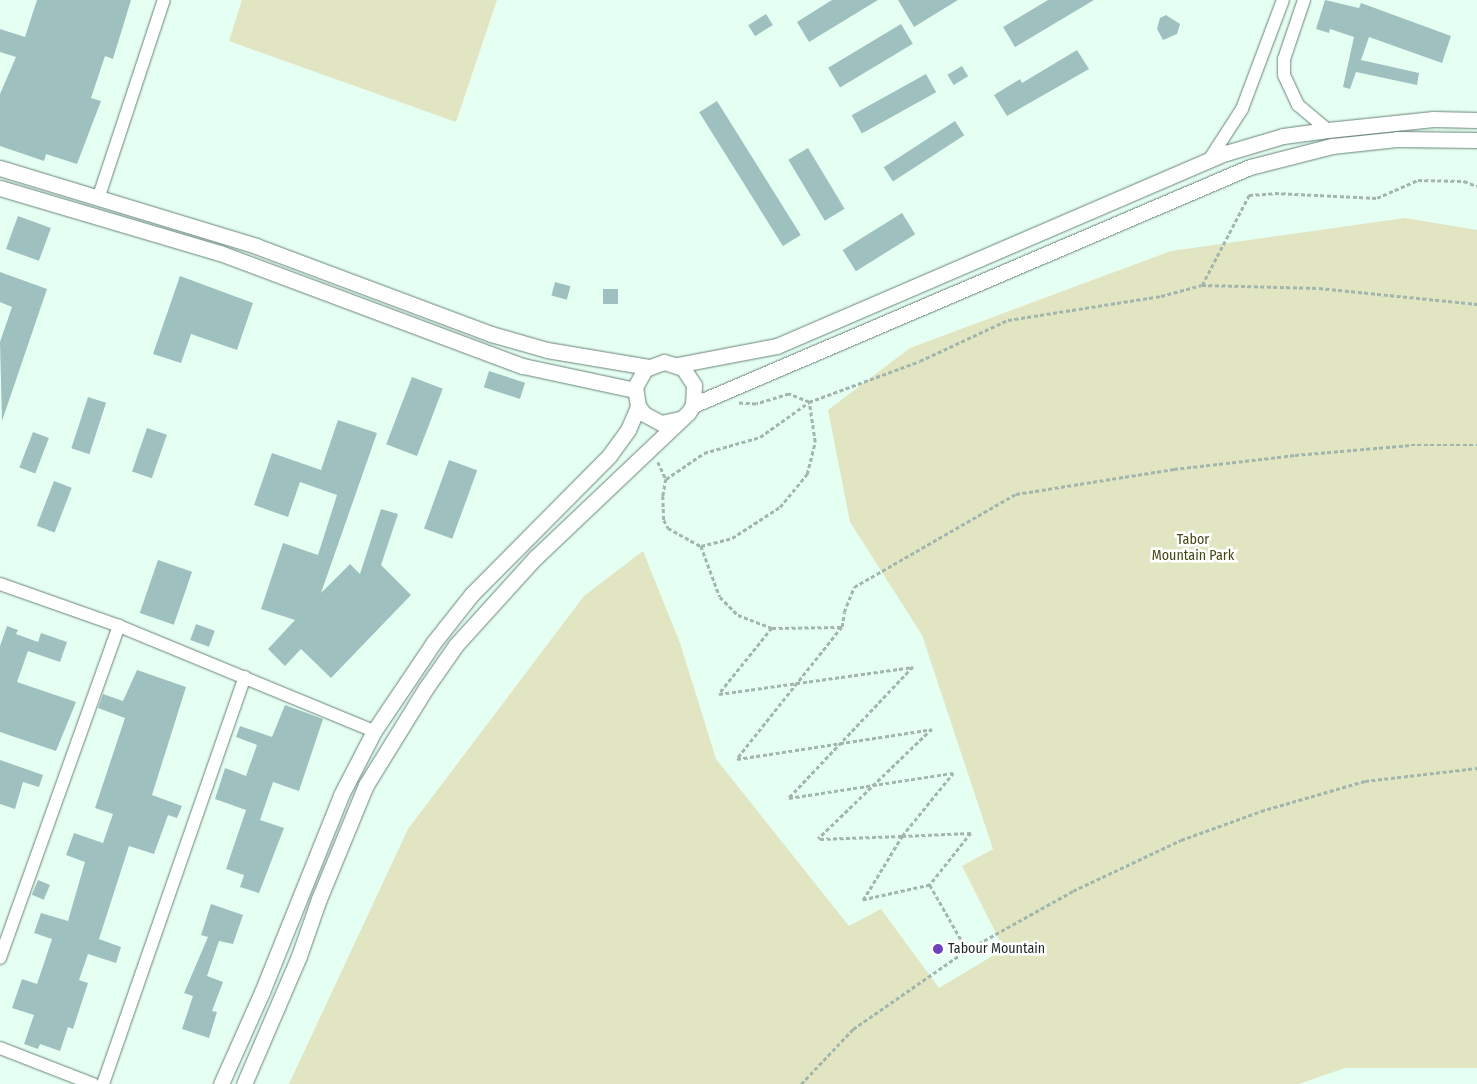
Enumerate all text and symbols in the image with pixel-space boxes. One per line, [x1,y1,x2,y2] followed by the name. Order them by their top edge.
[1152,532,1234,564] park label: Tabor Mountain Park
[948,941,1045,957] place label: Tabour Mountain
[932,943,944,955] marker: Tabour Mountain

